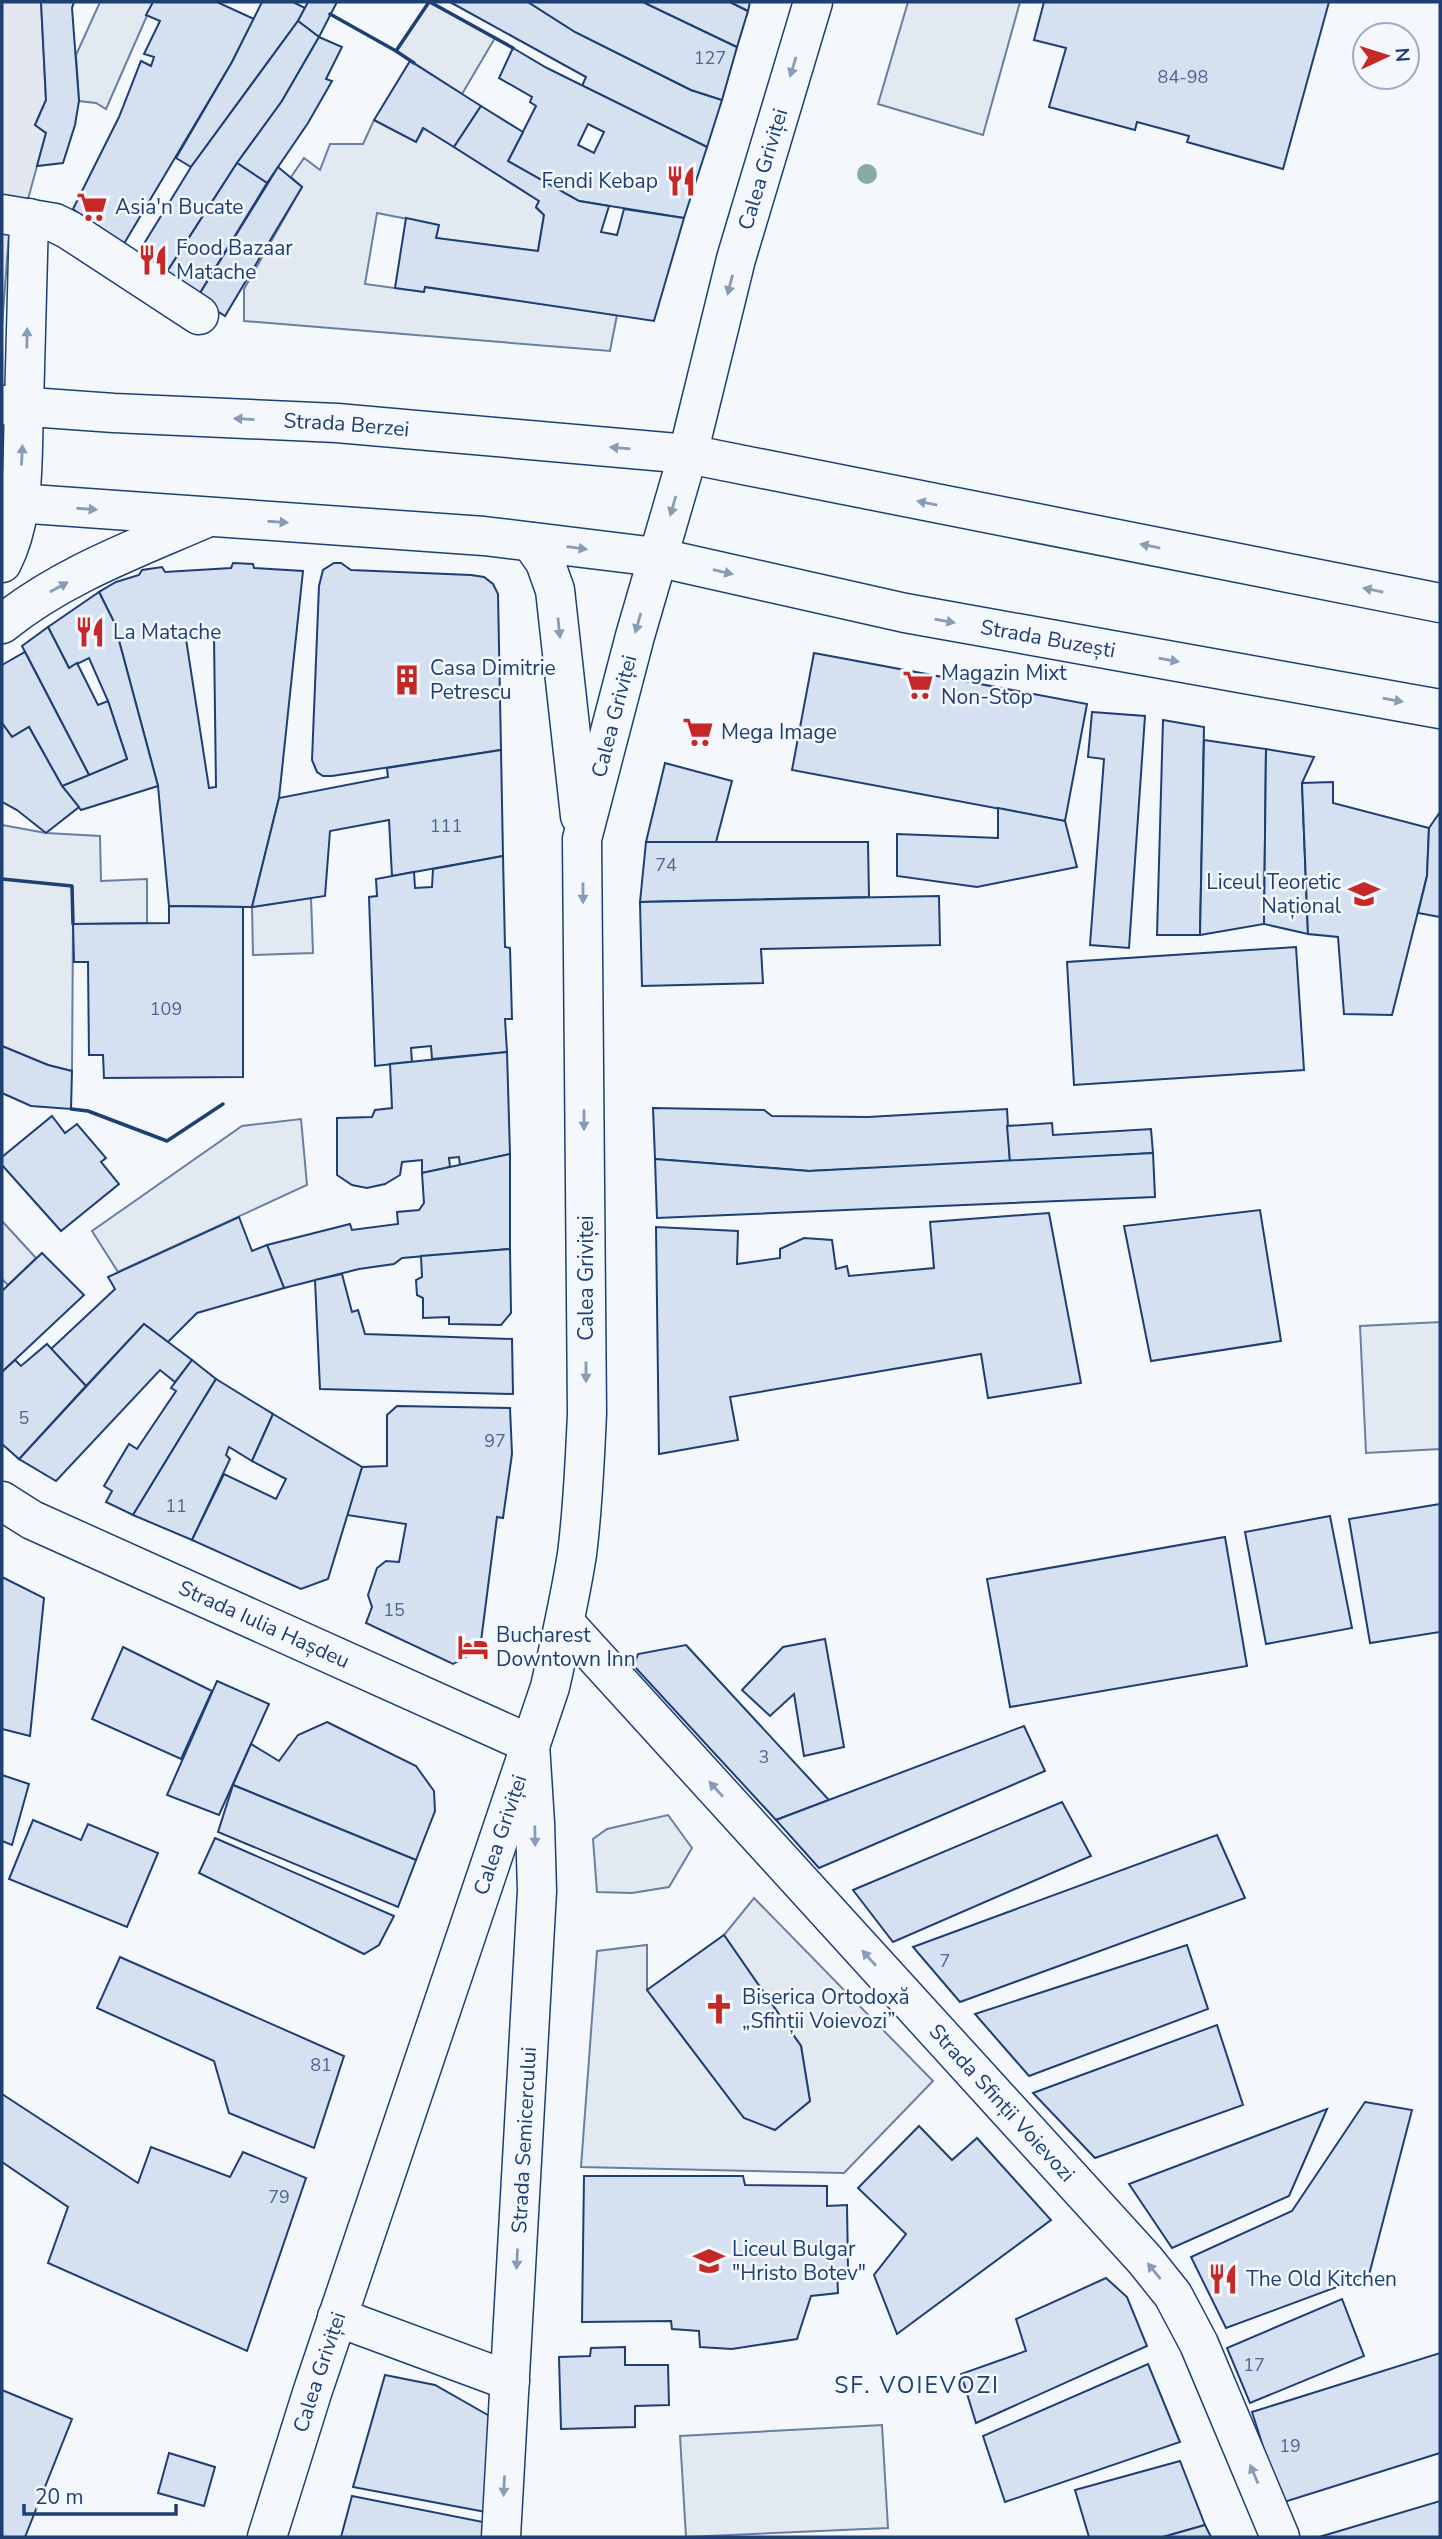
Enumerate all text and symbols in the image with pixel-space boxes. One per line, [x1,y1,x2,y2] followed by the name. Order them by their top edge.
[1351,21,1421,91] north arrow
[694,46,726,70] house number: 127
[1388,47,1415,63] text: N
[788,57,798,78] one-way arrow
[1158,65,1208,89] house number: 84-98
[731,105,794,233] street label: Calea Griviței
[664,164,698,198] restaurant icon: Fendi Kebap
[542,167,658,195] place label: Fendi Kebap
[75,190,109,224] supermarket icon: Asia'n Bucate
[115,193,243,221] place label: Asia'n Bucate
[176,234,293,286] place label: Food Bazaar Matache
[136,243,170,277] restaurant icon: Food Bazaar Matache
[724,275,735,297] one-way arrow
[21,327,33,349] one-way arrow
[283,407,411,443] street label: Strada Berzei
[233,413,255,424] one-way arrow
[609,442,631,453] one-way arrow
[17,444,28,466] one-way arrow
[668,496,678,517] one-way arrow
[916,497,938,508] one-way arrow
[77,503,99,514] one-way arrow
[267,517,289,528] one-way arrow
[1139,541,1161,552] one-way arrow
[567,542,589,553] one-way arrow
[712,567,734,578] one-way arrow
[49,581,69,593] one-way arrow
[1362,584,1384,595] one-way arrow
[632,612,643,634] one-way arrow
[978,613,1118,665] street label: Strada Buzești
[73,615,107,649] restaurant icon: La Matache
[934,615,956,626] one-way arrow
[554,617,565,639] one-way arrow
[113,618,221,646] place label: La Matache
[585,652,643,780] street label: Calea Griviței
[430,654,556,706] place label: Casa Dimitrie Petrescu
[1158,655,1180,666] one-way arrow
[941,659,1067,711] place label: Magazin Mixt Non-Stop
[390,663,424,697] building icon: Casa Dimitrie Petrescu
[901,668,935,702] supermarket icon: Magazin Mixt Non-Stop
[1382,695,1404,706] one-way arrow
[681,715,715,749] supermarket icon: Mega Image
[721,718,837,746] place label: Mega Image
[430,814,462,838] house number: 111
[655,853,677,877] house number: 74
[1206,868,1342,920] place label: Liceul Teoretic Național
[1347,877,1381,911] school or university icon: Liceul Teoretic Național
[577,882,589,904] one-way arrow
[150,997,182,1021] house number: 109
[578,1109,590,1131] one-way arrow
[572,1215,600,1341] street label: Calea Griviței
[580,1361,592,1383] one-way arrow
[19,1406,29,1430] house number: 5
[484,1429,506,1453] house number: 97
[165,1494,187,1518] house number: 11
[174,1574,354,1675] street label: Strada Iulia Hașdeu
[383,1598,405,1622] house number: 15
[496,1621,636,1673] place label: Bucharest Downtown Inn
[456,1630,490,1664] hotel icon: Bucharest Downtown Inn
[759,1745,769,1769] house number: 3
[467,1771,534,1899] street label: Calea Griviței
[708,1780,724,1798] one-way arrow
[530,1825,541,1847] one-way arrow
[940,1949,950,1973] house number: 7
[862,1950,878,1967] one-way arrow
[742,1983,910,2035] place label: Biserica Ortodoxă „Sfinții Voievozi”
[702,1992,736,2026] church icon: Biserica Ortodoxă „Sfinții Voievozi”
[923,2018,1081,2188] street label: Strada Sfinții Voievozi
[505,2046,543,2234] street label: Strada Semicercului
[310,2053,332,2077] house number: 81
[268,2185,290,2209] house number: 79
[732,2235,866,2287] place label: Liceul Bulgar "Hristo Botev"
[692,2244,726,2278] school or university icon: Liceul Bulgar "Hristo Botev"
[511,2248,522,2270] one-way arrow
[1206,2262,1240,2296] restaurant icon: The Old Kitchen
[1147,2263,1162,2280] one-way arrow
[1246,2265,1397,2293] place label: The Old Kitchen
[287,2308,352,2436] street label: Calea Griviței
[1243,2353,1265,2377] house number: 17
[834,2370,1000,2401] district label: SF. VOIEVOZI
[1279,2434,1301,2458] house number: 19
[1248,2464,1259,2485] one-way arrow
[24,2472,177,2516] scale bar
[499,2476,510,2498] one-way arrow
[35,2483,84,2511] text: 20 m

